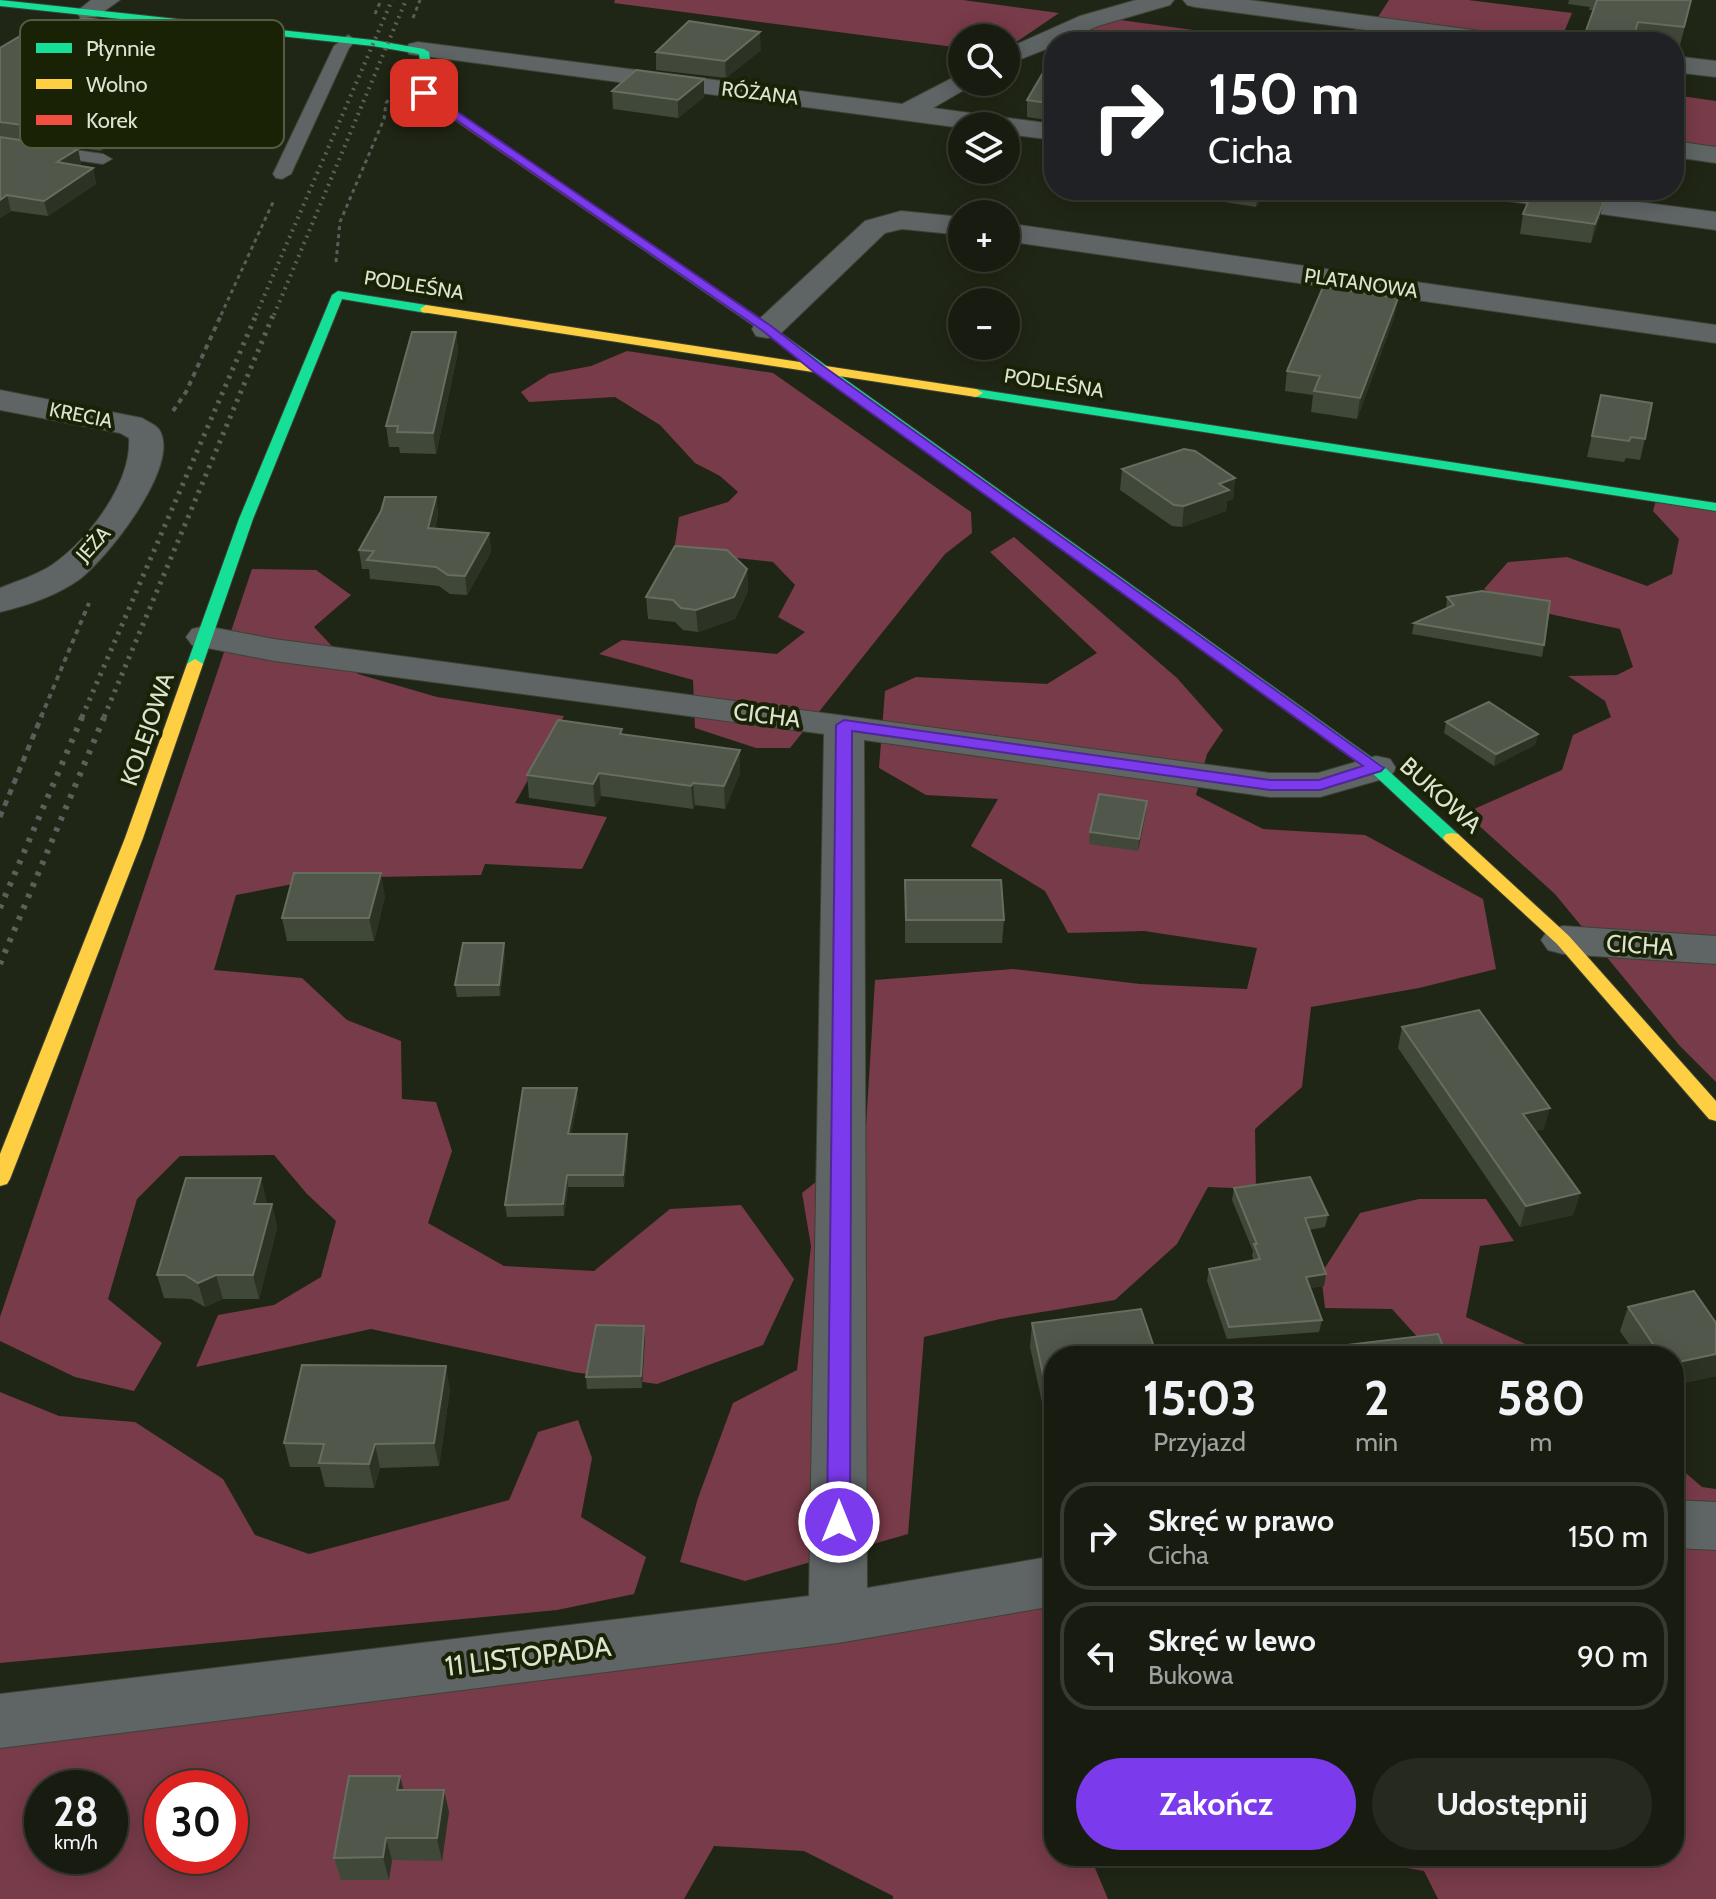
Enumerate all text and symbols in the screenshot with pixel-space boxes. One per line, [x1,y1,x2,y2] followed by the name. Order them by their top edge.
[20,20,284,148] legend
[948,24,1020,360] map controls
[948,24,1020,96] button: search
[86,35,155,62] text: Płynnie
[390,59,458,127] pin
[1208,60,1360,128] text: 150 m
[1076,64,1180,168] icon: right
[86,71,148,98] text: Wolno
[402,71,446,115] icon: arrive
[720,76,800,110] street label: RÓŻANA
[86,107,138,134] text: Korek
[948,112,1020,184] button: layers
[1208,128,1292,172] text: Cicha
[948,200,1020,272] button: +
[1303,263,1420,303] street label: PLATANOWA
[362,265,466,305] street label: PODLEŚNA
[948,288,1020,360] button: −
[1002,363,1106,403] street label: PODLEŚNA
[47,397,115,433] street label: KRECIA
[70,521,116,567] street label: JEŻA
[114,668,180,789] street label: KOLEJOWA
[732,696,802,734] street label: CICHA
[1394,751,1488,839] street label: BUKOWA
[1605,928,1675,962] street label: CICHA
[1143,1369,1257,1427] text: 15:03
[1364,1369,1389,1427] text: 2
[1497,1369,1585,1427] text: 580
[1153,1426,1246,1458] text: Przyjazd
[1355,1426,1398,1458] text: min
[1530,1426,1552,1458] text: m
[797,1480,881,1564] position arrow
[1148,1502,1334,1539] text: Skręć w prawo
[1080,1514,1124,1558] icon: right
[1568,1518,1648,1555] text: 150 m
[1148,1539,1209,1571] text: Cicha
[1148,1622,1316,1659] text: Skręć w lewo
[443,1629,614,1683] street label: 11 LISTOPADA
[1080,1634,1124,1678] icon: left
[1577,1638,1648,1675] text: 90 m
[1148,1659,1234,1691] text: Bukowa
[1076,1758,1356,1850] button: Zakończ
[1372,1758,1652,1850] button: Udostępnij
[144,1770,248,1874] speed limit sign: 30
[53,1787,99,1836] text: 28
[54,1830,98,1854] text: km/h

